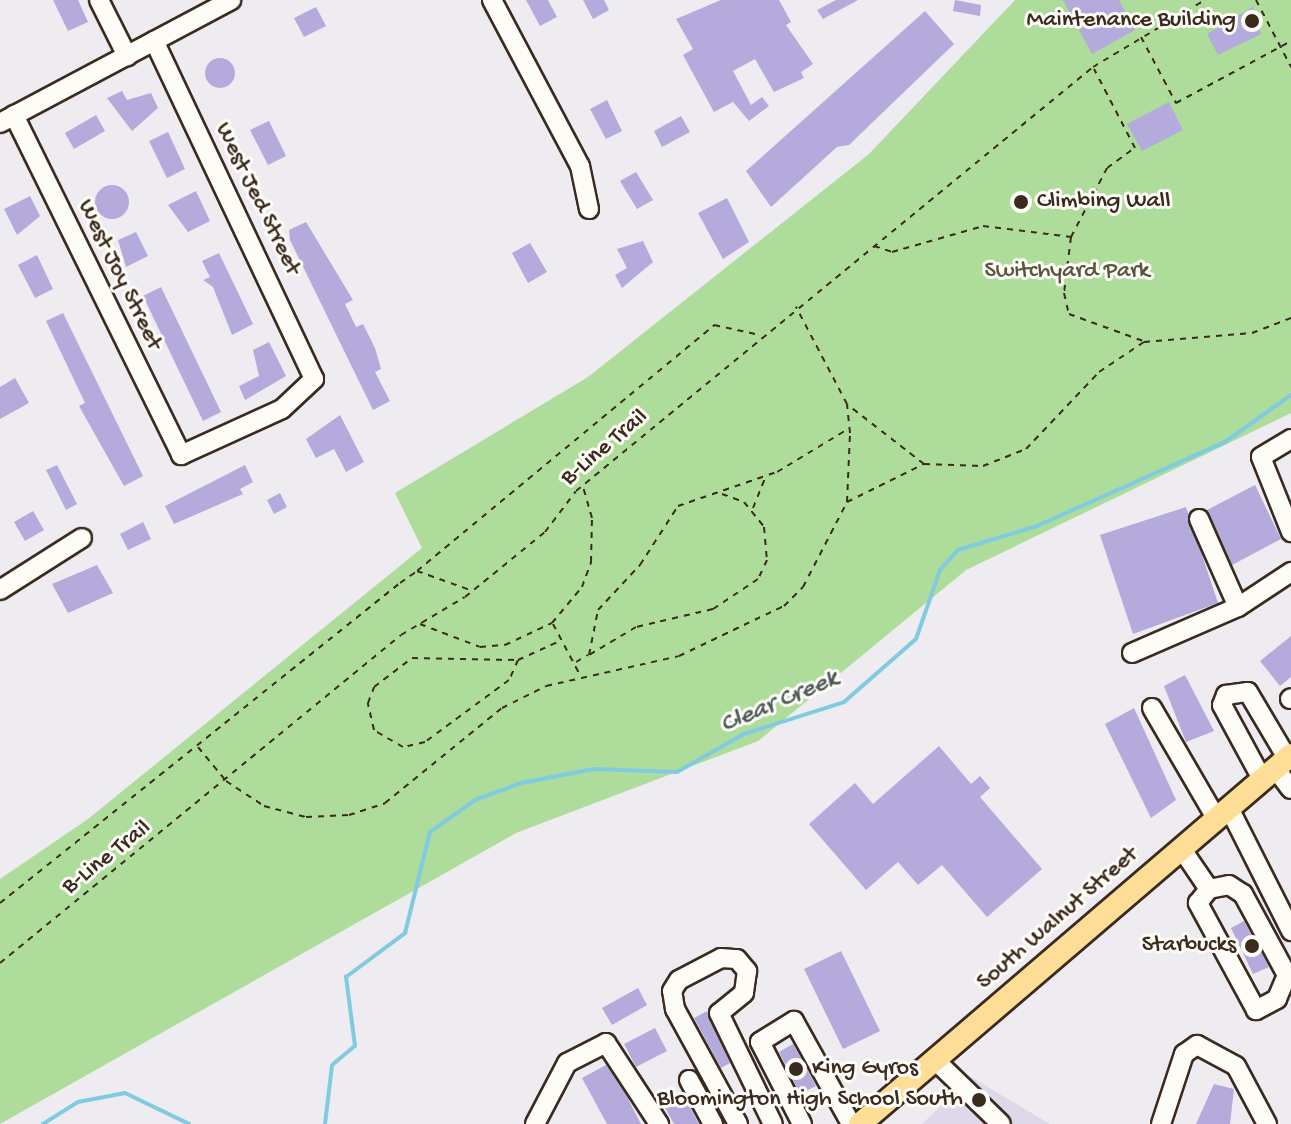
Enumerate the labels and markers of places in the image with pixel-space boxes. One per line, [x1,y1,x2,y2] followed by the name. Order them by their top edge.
[1027,7,1236,35] place label: Maintenance Building
[1243,12,1261,30] marker: Maintenance Building
[1037,188,1170,216] place label: Climbing Wall
[1012,193,1030,211] marker: Climbing Wall
[1142,932,1236,960] place label: Starbucks
[1243,937,1261,955] marker: Starbucks
[812,1055,918,1083] place label: King Gyros
[787,1060,805,1078] marker: King Gyros
[657,1086,963,1114] place label: Bloomington High School South
[970,1091,988,1109] marker: Bloomington High School South

